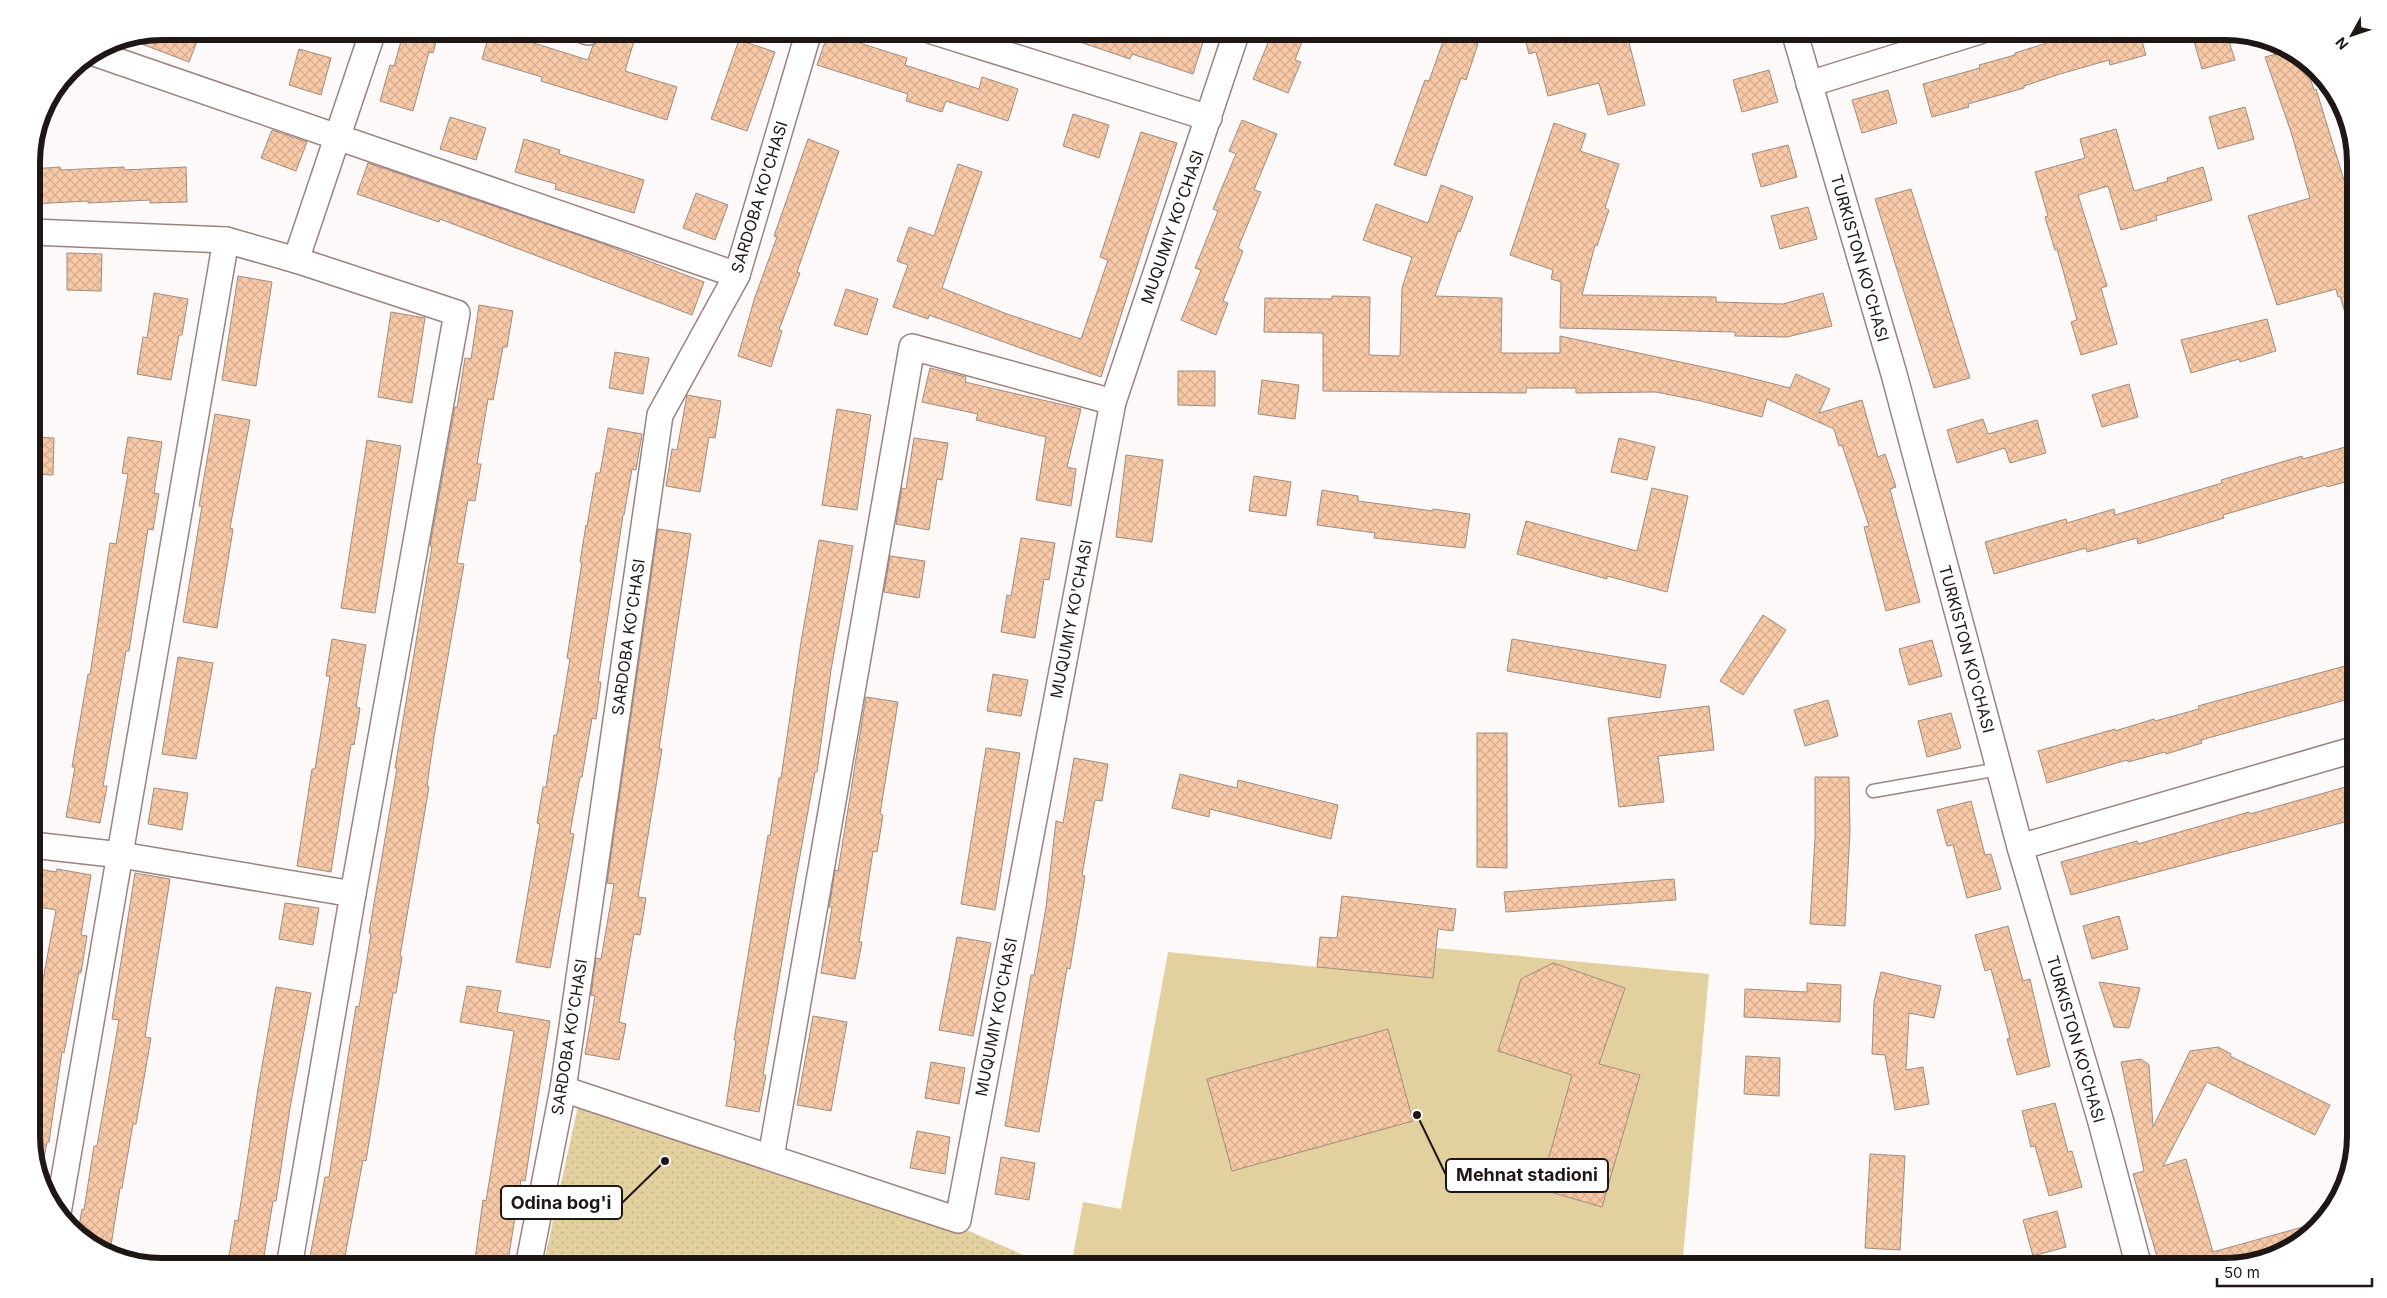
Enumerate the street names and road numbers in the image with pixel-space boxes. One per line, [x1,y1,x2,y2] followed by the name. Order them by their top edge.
[726,119,792,275] street label: SARDOBA KO'CHASI
[1136,148,1208,306] street label: MUQUMIY KO'CHASI
[1827,172,1893,344] street label: TURKISTON KO'CHASI
[1046,538,1096,700] street label: MUQUMIY KO'CHASI
[607,557,649,717] street label: SARDOBA KO'CHASI
[1935,563,1999,735] street label: TURKISTON KO'CHASI
[971,936,1021,1098] street label: MUQUMIY KO'CHASI
[2043,953,2109,1125] street label: TURKISTON KO'CHASI
[547,958,591,1116] street label: SARDOBA KO'CHASI

